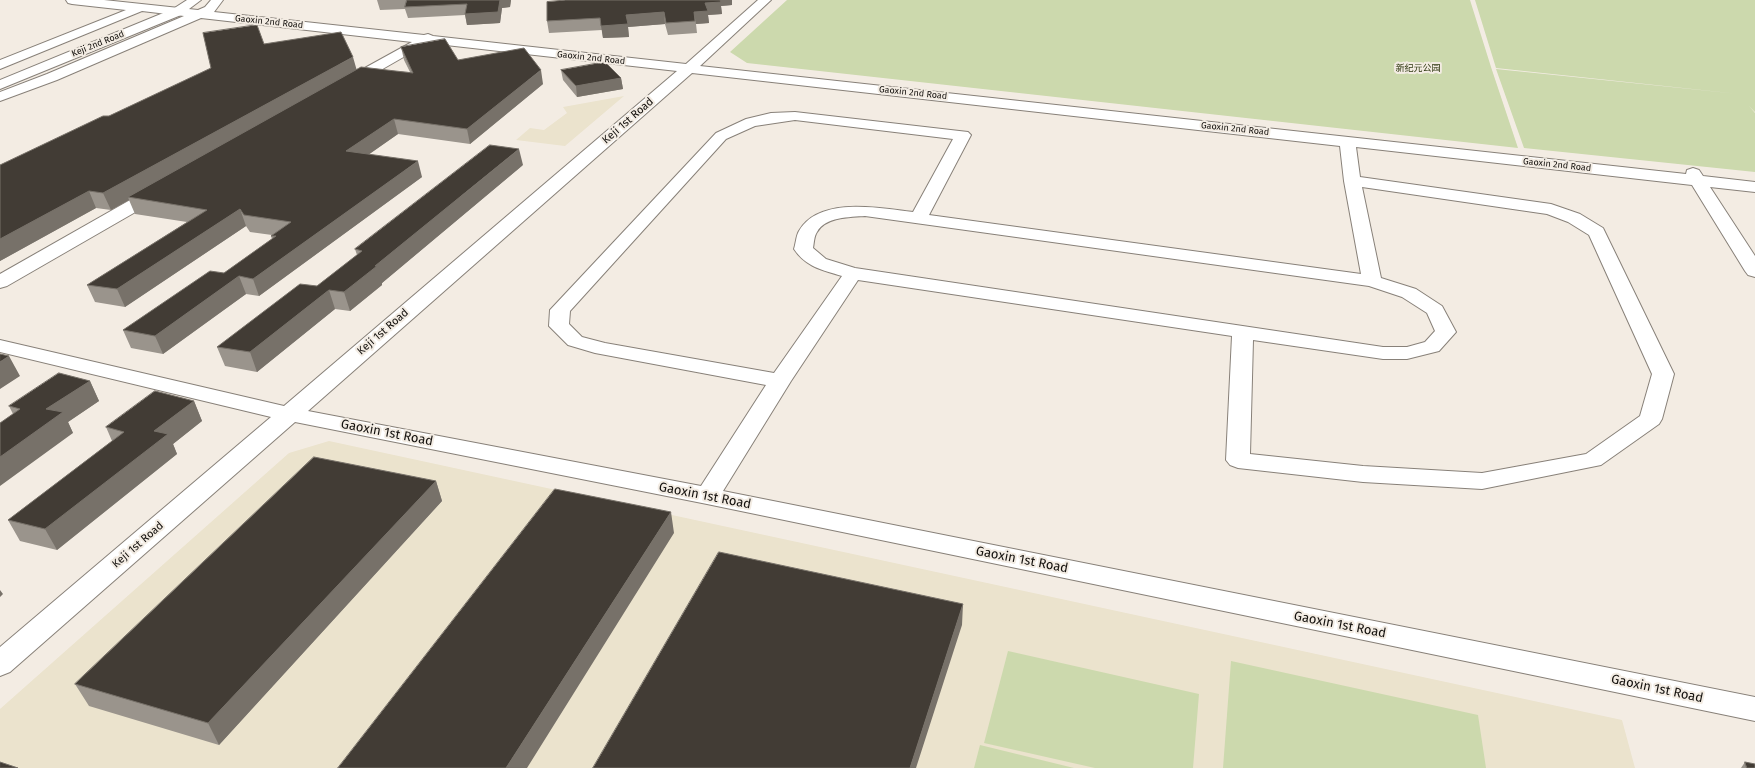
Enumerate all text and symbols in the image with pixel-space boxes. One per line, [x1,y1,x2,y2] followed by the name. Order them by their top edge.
[234,13,304,31] street label: Gaoxin 2nd Road
[70,29,126,59] street label: Keji 2nd Road
[556,49,626,67] street label: Gaoxin 2nd Road
[1396,63,1440,73] park label: 新纪元公园
[878,84,948,102] street label: Gaoxin 2nd Road
[600,95,656,147] street label: Keji 1st Road
[1200,120,1270,138] street label: Gaoxin 2nd Road
[1522,156,1592,174] street label: Gaoxin 2nd Road
[355,306,411,358] street label: Keji 1st Road
[340,416,434,450] street label: Gaoxin 1st Road
[658,479,752,513] street label: Gaoxin 1st Road
[110,519,166,571] street label: Keji 1st Road
[975,543,1069,577] street label: Gaoxin 1st Road
[1293,608,1387,642] street label: Gaoxin 1st Road
[1610,672,1704,706] street label: Gaoxin 1st Road

